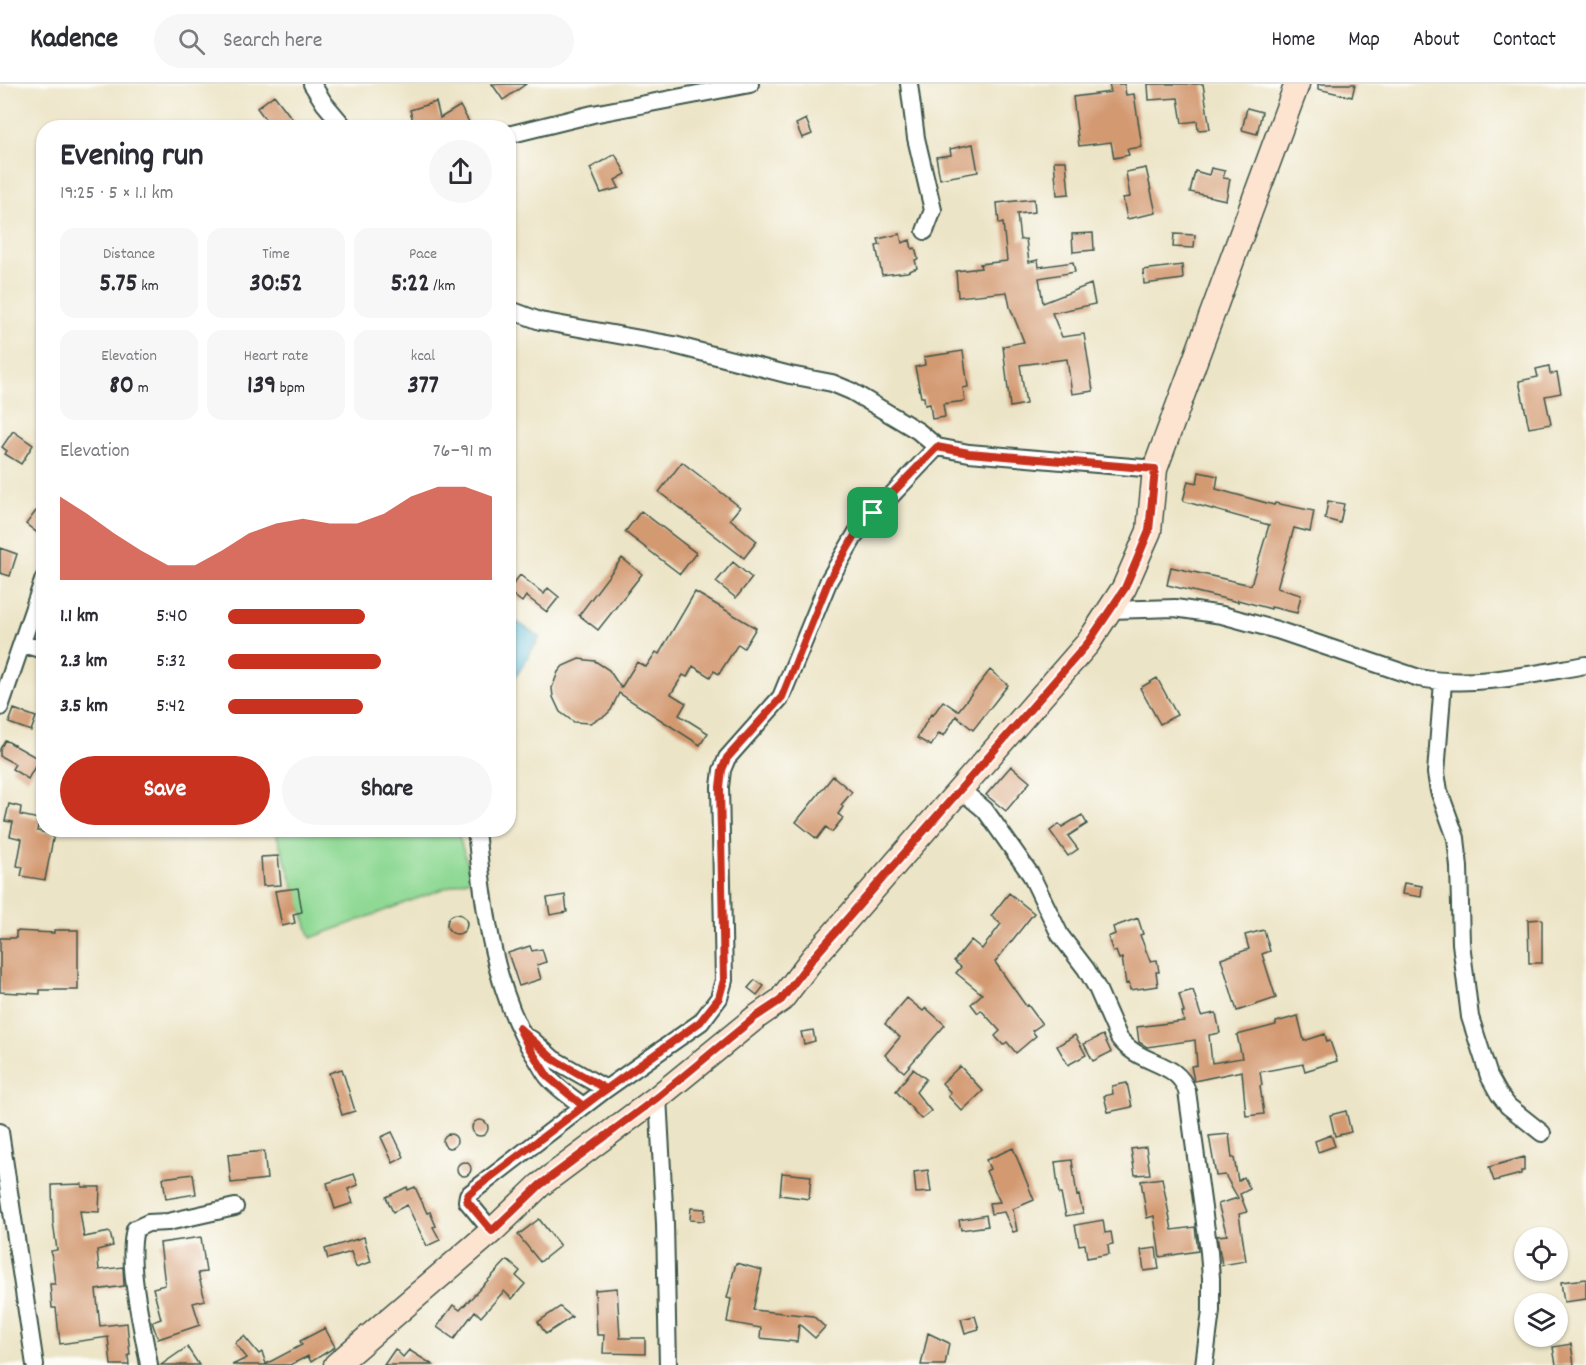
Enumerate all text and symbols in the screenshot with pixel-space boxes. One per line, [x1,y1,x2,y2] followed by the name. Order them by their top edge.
[154,14,574,68] search box
[30,21,118,61] text: Kadence
[175,25,208,58] icon: search
[223,26,322,57] text: Search here
[1271,26,1315,56] text: Home
[1348,26,1380,56] text: Map
[1413,26,1460,56] text: About
[1493,26,1556,56] text: Contact
[60,134,204,181] text: Evening run
[429,140,492,203] button: share
[60,180,173,208] text: 19:25 · 5 × 1.1 km
[103,243,155,266] text: Distance
[262,243,290,266] text: Time
[409,243,437,266] text: Pace
[99,266,138,303] text: 5.75
[249,266,303,303] text: 30:52
[391,266,430,303] text: 5:22
[138,275,159,298] text: km
[430,275,455,298] text: /km
[101,345,157,368] text: Elevation
[244,345,308,368] text: Heart rate
[411,345,435,368] text: kcal
[109,368,134,405] text: 80
[247,368,276,405] text: 139
[407,368,439,405] text: 377
[134,377,149,400] text: m
[276,377,305,400] text: bpm
[60,438,130,466] text: Elevation
[433,438,492,466] text: 76–91 m
[847,487,898,538] pin
[856,496,889,529] icon: arrive
[60,603,99,631] text: 1.1 km
[156,603,188,631] text: 5:40
[60,648,107,676] text: 2.3 km
[156,648,186,676] text: 5:32
[60,693,108,721] text: 3.5 km
[156,693,186,721] text: 5:42
[60,756,270,825] button: Save
[282,756,492,825] button: Share
[1514,1227,1568,1347] map controls
[1514,1227,1568,1281] button: locate
[1514,1293,1568,1347] button: layers

